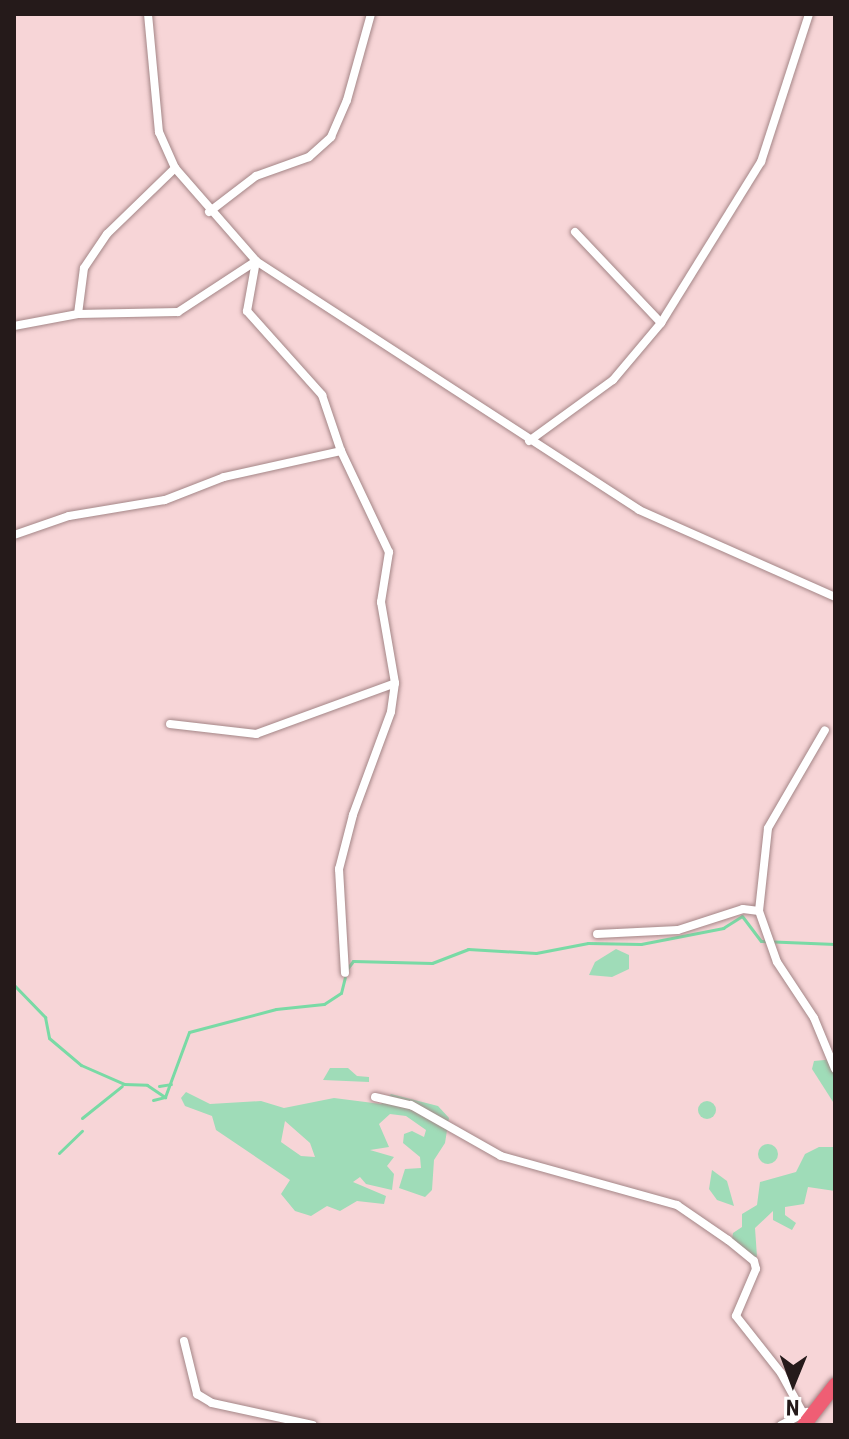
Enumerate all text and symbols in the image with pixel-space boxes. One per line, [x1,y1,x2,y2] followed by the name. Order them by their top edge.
[753,1343,833,1423] north arrow
[786,1395,800,1420] text: N

